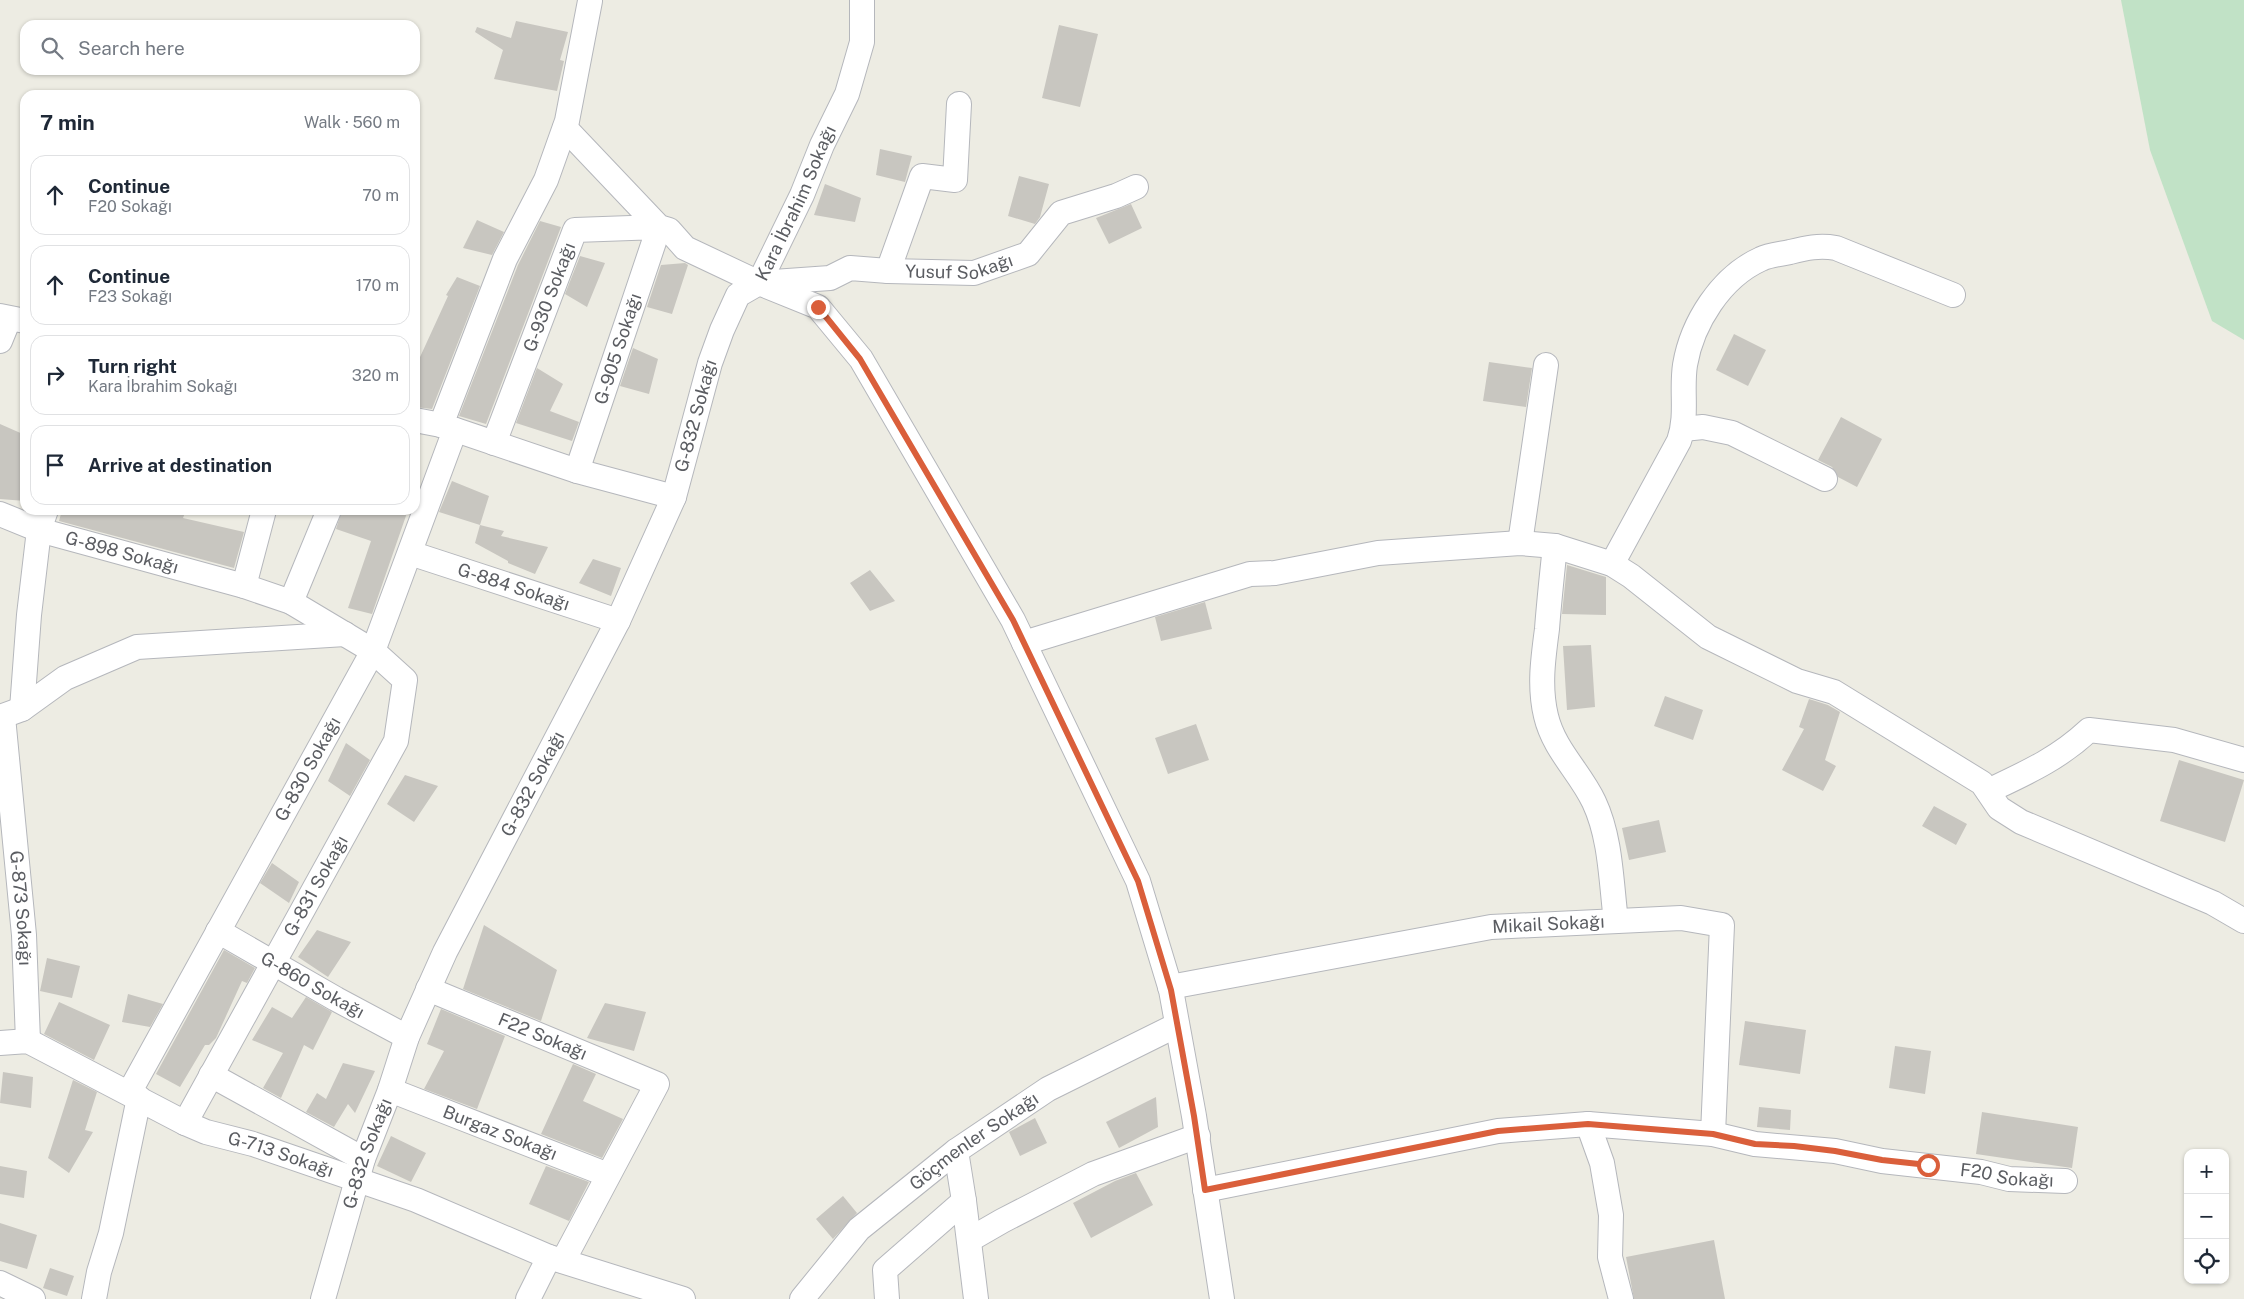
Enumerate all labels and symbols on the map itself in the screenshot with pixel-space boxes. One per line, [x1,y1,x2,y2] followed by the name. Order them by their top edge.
[751,122,840,284] street label: Kara İbrahim Sokağı
[519,239,579,355] street label: G-930 Sokağı
[905,249,1015,283] street label: Yusuf Sokağı
[590,291,645,407] street label: G-905 Sokağı
[807,296,830,319] route end
[670,356,720,474] street label: G-832 Sokağı
[63,527,181,578] street label: G-898 Sokağı
[455,558,572,614] street label: G-884 Sokağı
[270,713,345,825] street label: G-830 Sokağı
[496,728,568,840] street label: G-832 Sokağı
[279,832,352,940] street label: G-831 Sokağı
[6,850,36,966] street label: G-873 Sokağı
[1492,911,1605,937] street label: Mikail Sokağı
[257,947,368,1022] street label: G-860 Sokağı
[495,1008,590,1064] street label: F22 Sokağı
[905,1088,1042,1194] street label: Göçmenler Sokağı
[338,1095,396,1211] street label: G-832 Sokağı
[440,1101,560,1164] street label: Burgaz Sokağı
[226,1127,336,1181] street label: G-713 Sokağı
[1917,1154,1940,1177] route start
[1959,1159,2054,1191] street label: F20 Sokağı

